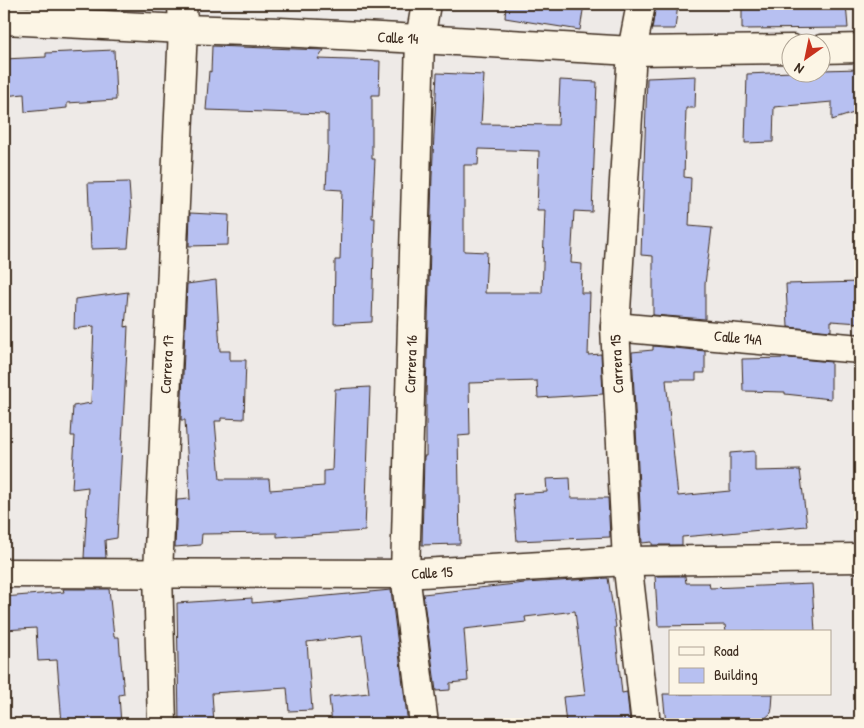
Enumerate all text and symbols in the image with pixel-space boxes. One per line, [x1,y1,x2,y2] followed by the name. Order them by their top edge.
[377,26,419,49] street label: Calle 14
[782,32,832,82] north arrow
[790,59,807,79] text: N
[713,325,764,350] street label: Calle 14A
[154,334,179,394] street label: Carrera 17
[604,334,629,394] street label: Carrera 15
[399,335,422,393] street label: Carrera 16
[411,561,454,584] street label: Calle 15
[669,630,832,696] legend
[714,640,739,661] text: Road
[714,664,758,685] text: Building

